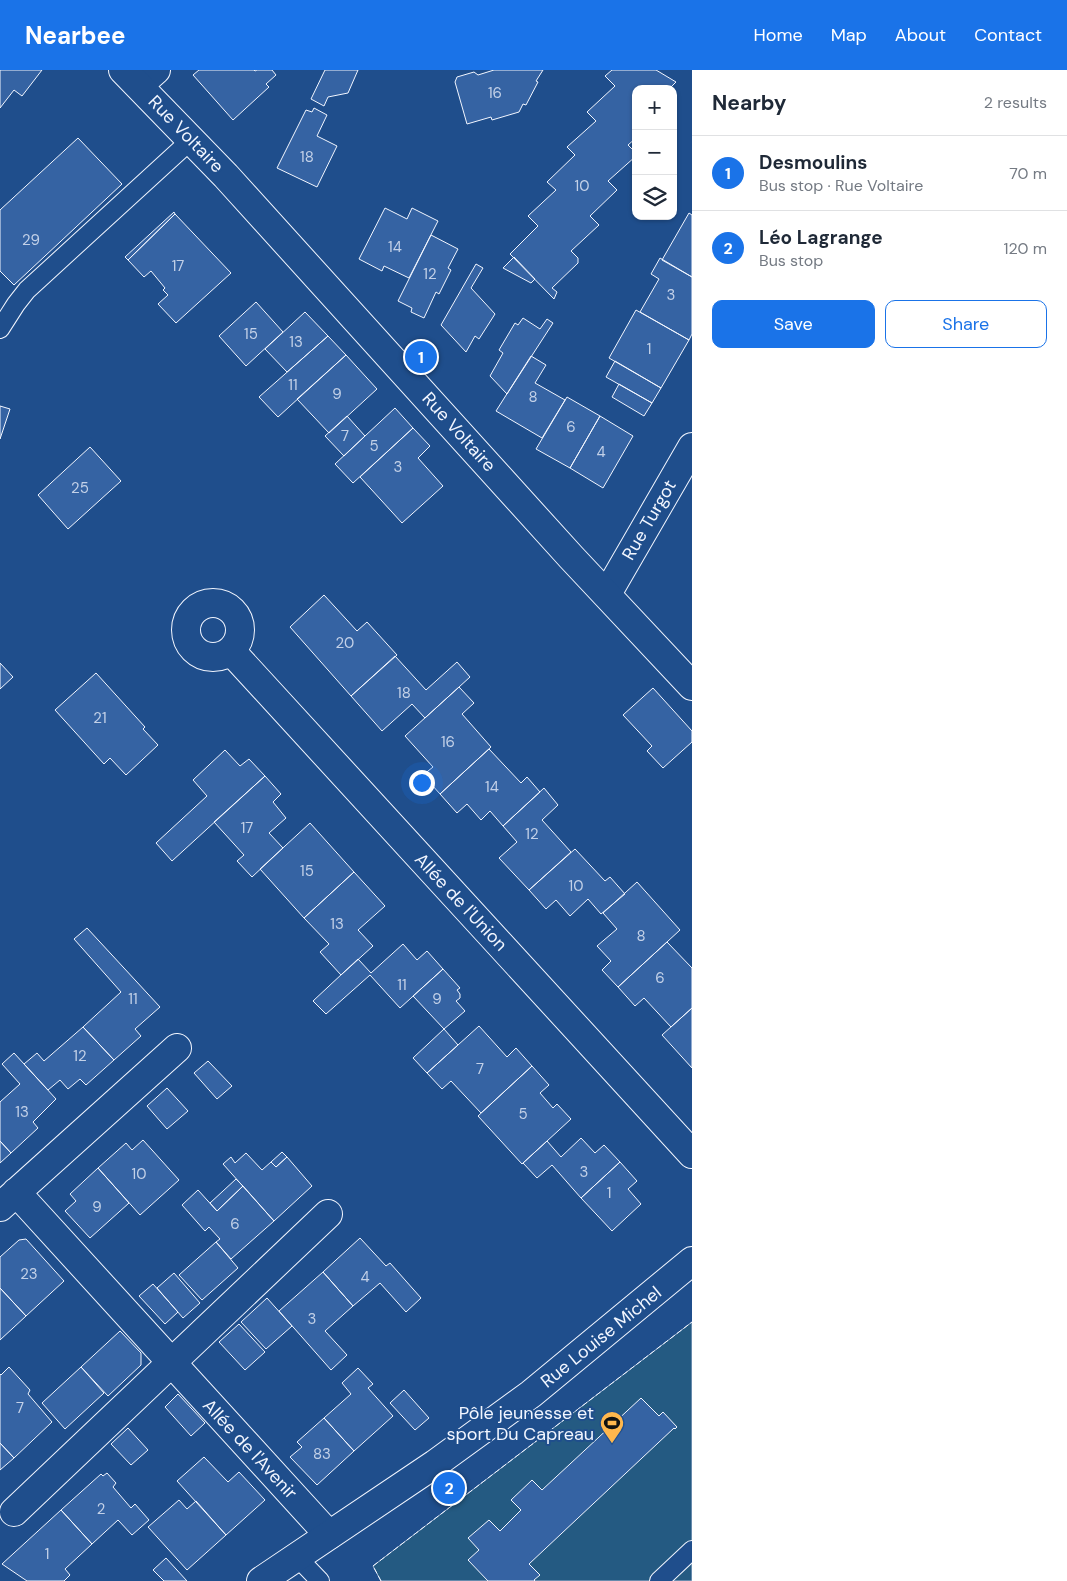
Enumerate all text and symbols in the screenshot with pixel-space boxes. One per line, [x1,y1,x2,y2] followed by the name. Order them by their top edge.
[25,20,125,51] text: Nearbee
[753,23,803,47] text: Home
[831,23,867,47] text: Map
[895,23,946,47] text: About
[974,23,1042,47] text: Contact
[488,83,502,103] house number: 16
[632,85,677,220] map controls
[632,85,677,130] button: +
[712,89,786,117] text: Nearby
[143,90,229,178] street label: Rue Voltaire
[984,92,1047,113] text: 2 results
[632,130,677,175] button: −
[300,147,314,167] house number: 18
[759,150,867,175] text: Desmoulins
[725,163,731,184] text: 1
[1009,163,1047,184] text: 70 m
[632,175,677,220] button: layers
[759,175,923,196] text: Bus stop · Rue Voltaire
[575,176,589,196] house number: 10
[759,225,883,250] text: Léo Lagrange
[22,230,40,250] house number: 29
[388,237,402,257] house number: 14
[723,238,733,259] text: 2
[1003,238,1047,259] text: 120 m
[759,250,823,271] text: Bus stop
[172,256,184,276] house number: 17
[423,264,437,284] house number: 12
[667,285,675,305] house number: 3
[712,300,875,348] button: Save
[885,300,1047,348] button: Share
[244,324,258,344] house number: 15
[289,332,303,352] house number: 13
[405,338,437,376] pin: 1
[647,339,651,359] house number: 1
[288,375,298,395] house number: 11
[332,384,342,404] house number: 9
[417,387,501,477] street label: Rue Voltaire
[528,387,538,407] house number: 8
[566,417,576,437] house number: 6
[341,426,349,446] house number: 7
[369,436,379,456] house number: 5
[596,442,606,462] house number: 4
[394,457,402,477] house number: 3
[616,475,682,565] street label: Rue Turgot
[71,478,89,498] house number: 25
[336,633,354,653] house number: 20
[397,683,411,703] house number: 18
[93,708,107,728] house number: 21
[441,732,455,752] house number: 16
[409,770,435,796] your location
[485,777,499,797] house number: 14
[241,818,253,838] house number: 17
[525,824,539,844] house number: 12
[409,848,513,956] street label: Allée de l'Union
[300,861,314,881] house number: 15
[569,876,583,896] house number: 10
[330,914,344,934] house number: 13
[636,926,646,946] house number: 8
[655,968,665,988] house number: 6
[397,975,407,995] house number: 11
[128,989,138,1009] house number: 11
[432,989,442,1009] house number: 9
[73,1046,87,1066] house number: 12
[476,1059,484,1079] house number: 7
[15,1102,29,1122] house number: 13
[518,1104,528,1124] house number: 5
[580,1162,588,1182] house number: 3
[132,1164,146,1184] house number: 10
[607,1183,611,1203] house number: 1
[92,1197,102,1217] house number: 9
[230,1214,240,1234] house number: 6
[20,1264,38,1284] house number: 23
[360,1267,370,1287] house number: 4
[536,1281,666,1393] street label: Rue Louise Michel
[308,1309,316,1329] house number: 3
[197,1394,303,1505] street label: Allée de l'Avenir
[16,1398,24,1418] house number: 7
[446,1401,594,1446] place label: Pôle jeunesse et sport Du Capreau
[599,1410,625,1444] sports icon: Pôle jeunesse et sport Du Capreau
[313,1444,331,1464] house number: 83
[433,1469,465,1507] pin: 2
[97,1499,105,1519] house number: 2
[45,1544,49,1564] house number: 1

